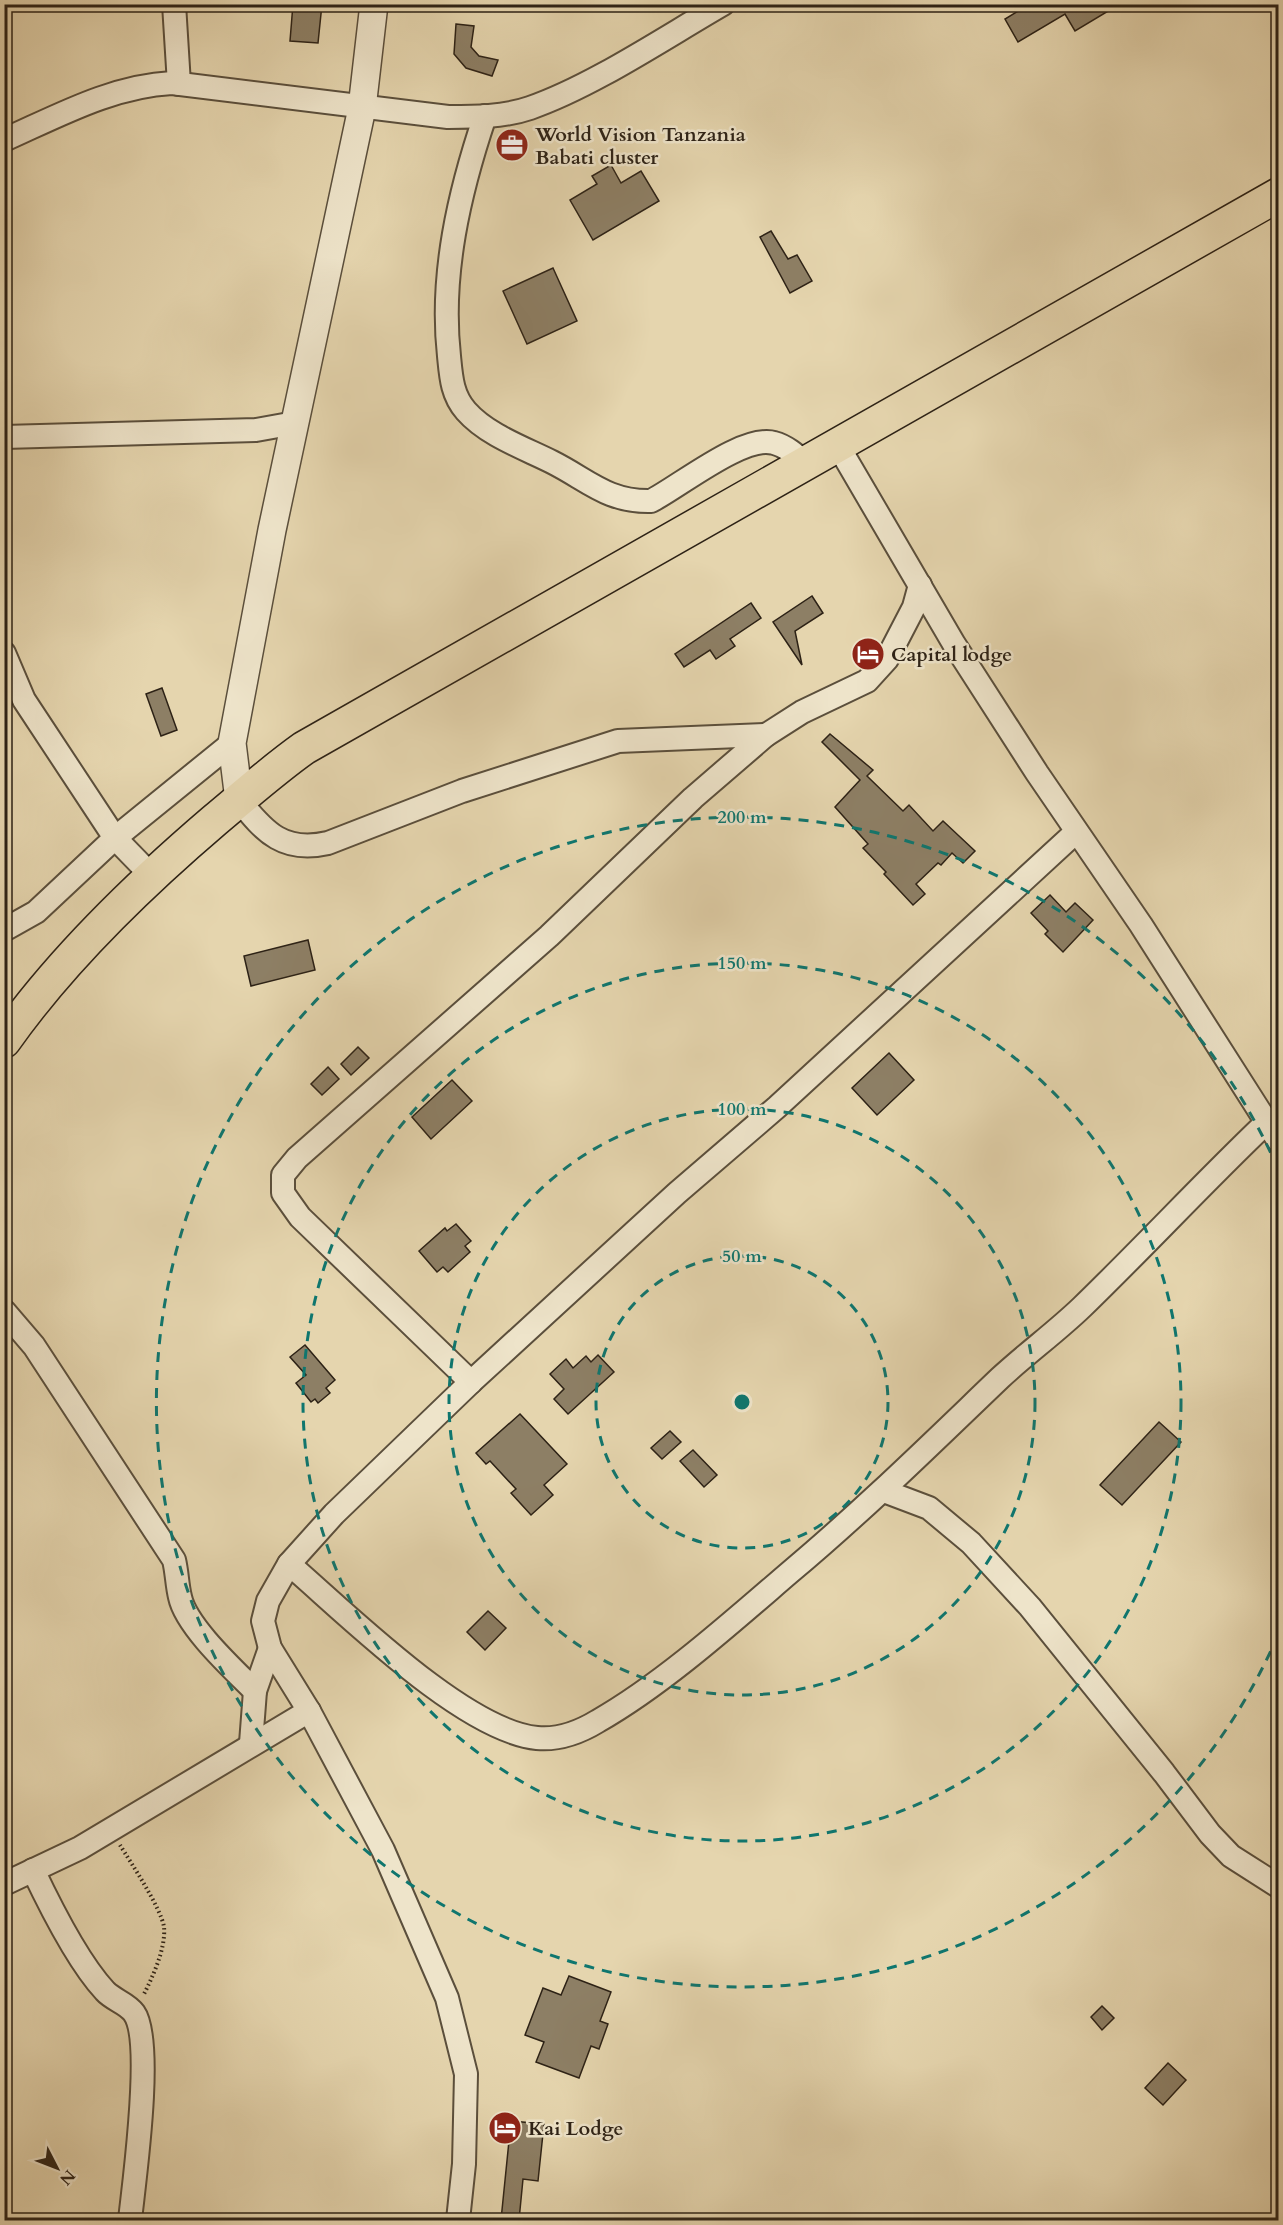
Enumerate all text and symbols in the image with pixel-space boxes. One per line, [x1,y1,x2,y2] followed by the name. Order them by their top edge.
[534,121,746,171] place label: World Vision Tanzania Babati cluster
[494,127,530,163] office icon: World Vision Tanzania Babati cluster
[850,636,886,672] hotel icon: Capital lodge
[891,641,1012,668] place label: Capital lodge
[717,805,767,830] text: 200 m
[717,951,767,976] text: 150 m
[717,1097,767,1122] text: 100 m
[722,1244,762,1269] text: 50 m
[732,1392,752,1412] centre of rings
[487,2110,523,2146] hotel icon: Kai Lodge
[528,2115,624,2142] place label: Kai Lodge
[27,2138,87,2198] north arrow
[55,2165,80,2190] text: N

